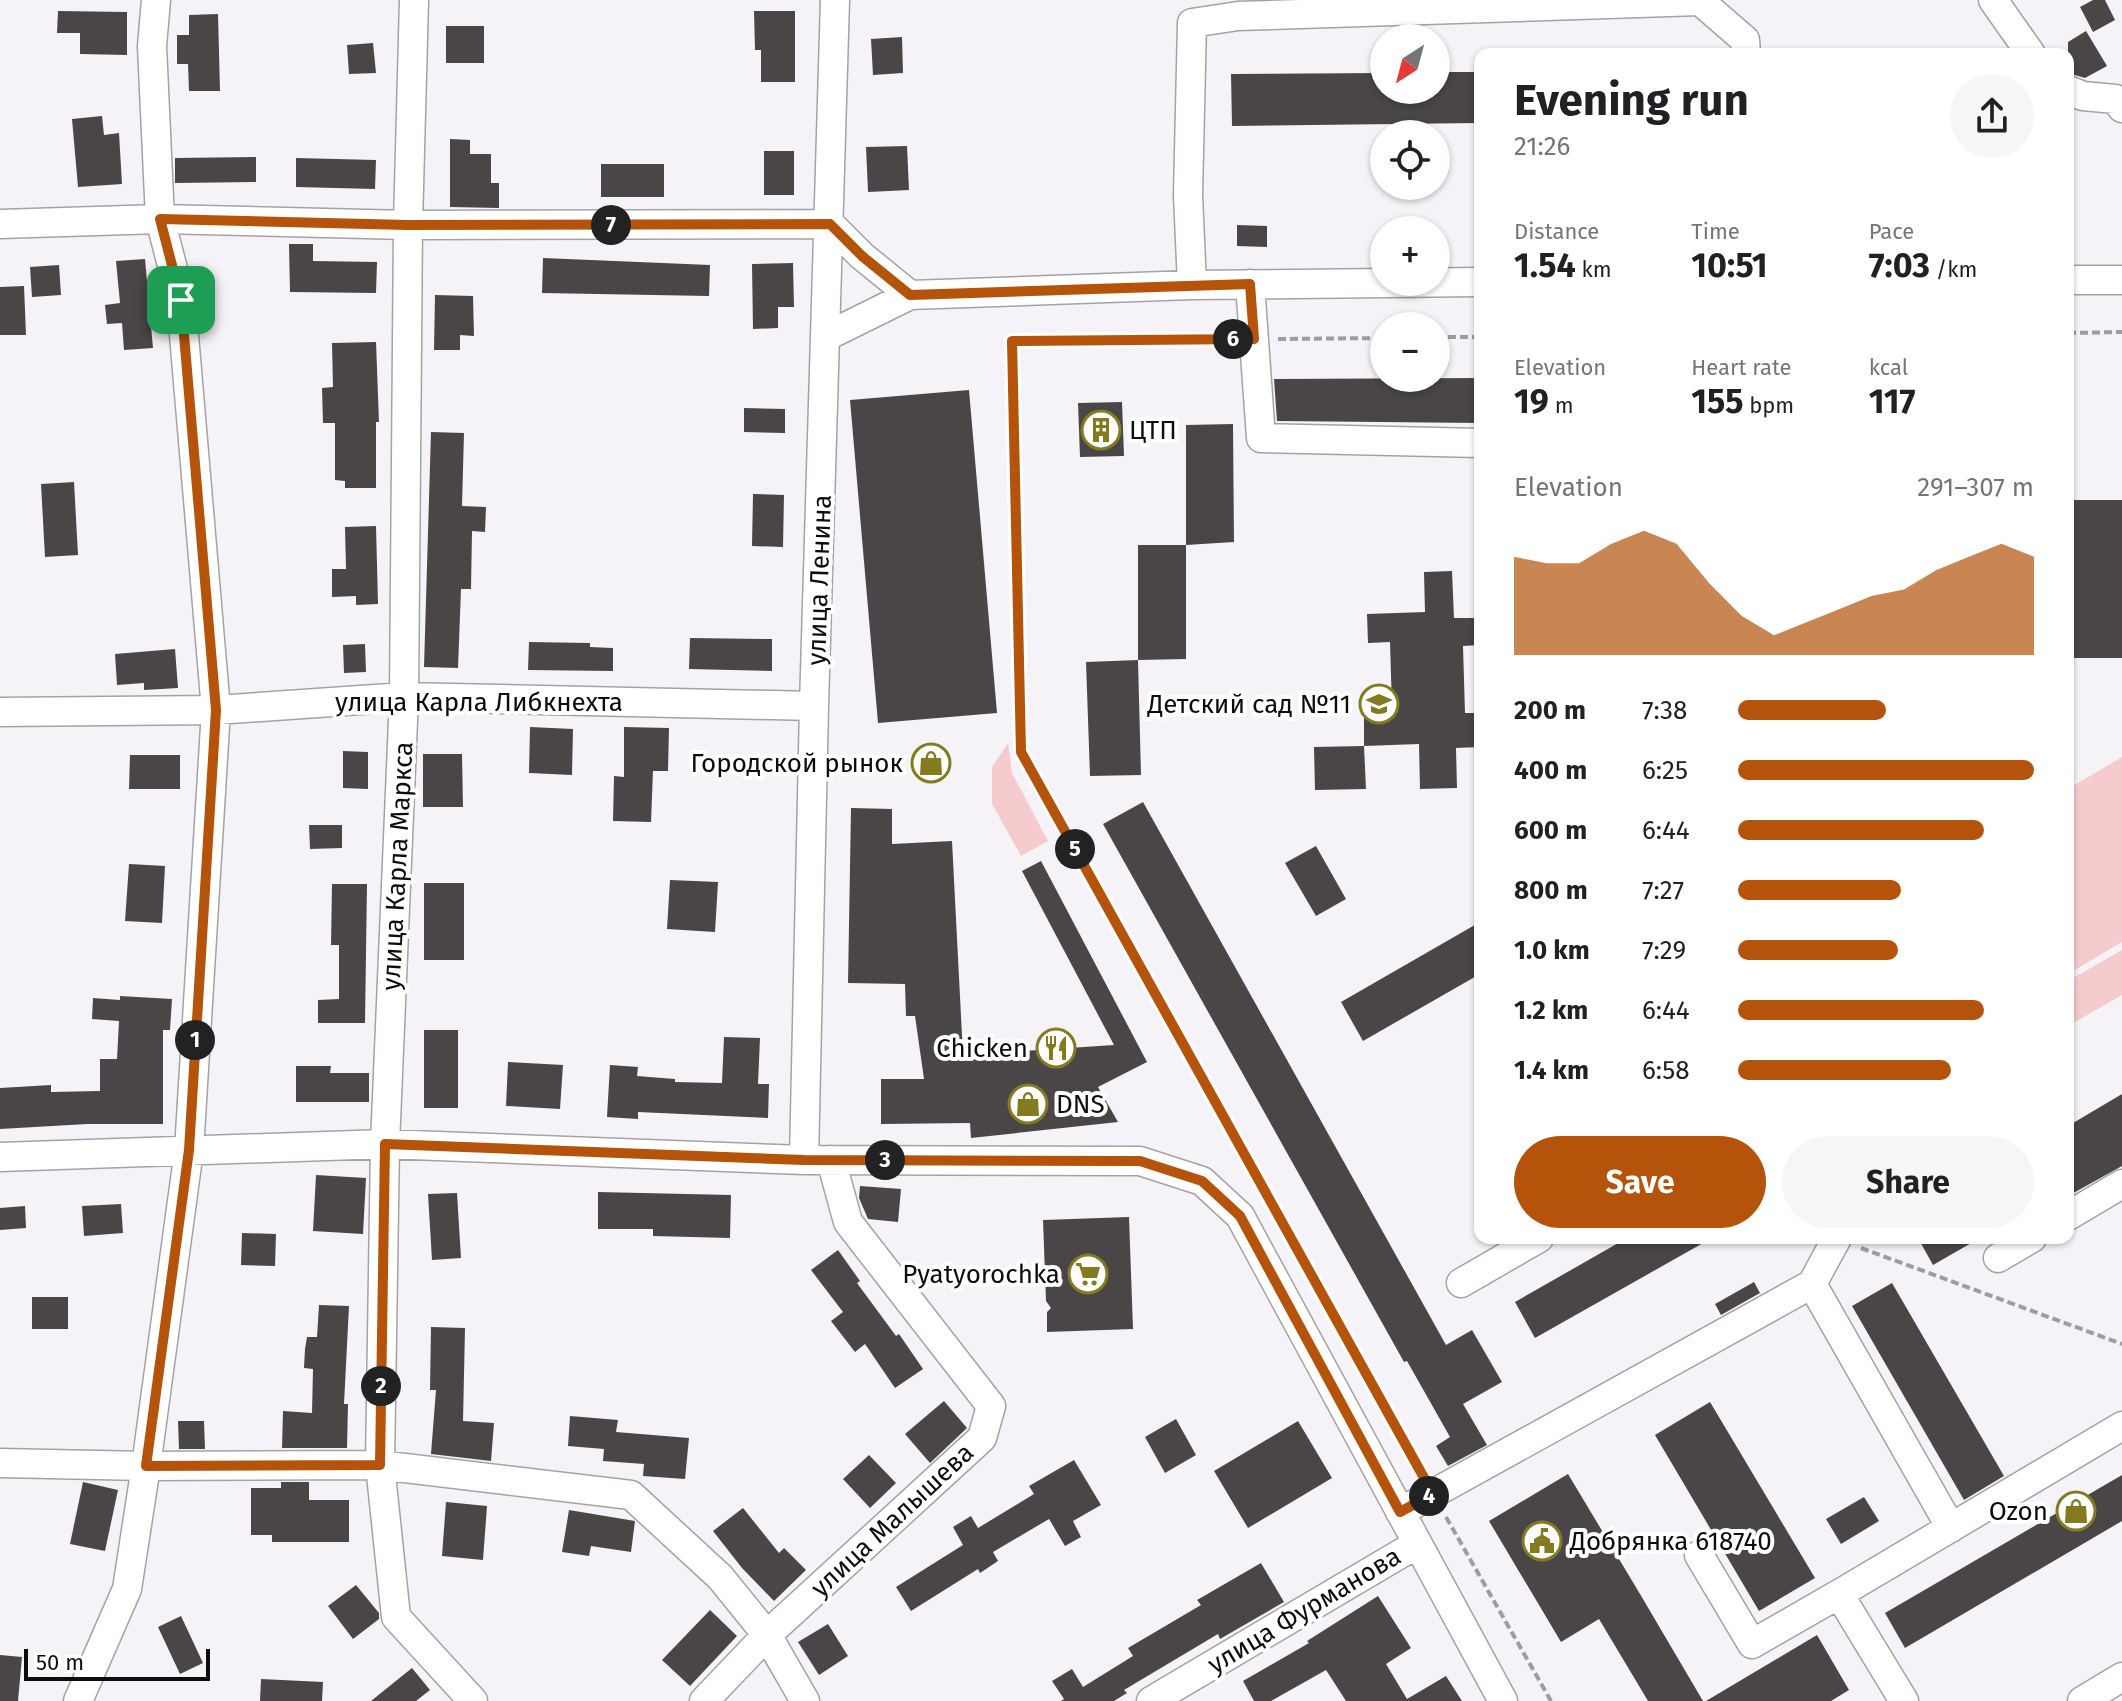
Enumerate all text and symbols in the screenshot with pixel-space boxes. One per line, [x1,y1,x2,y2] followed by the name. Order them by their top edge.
[1370,24,1450,104] north arrow
[1370,24,1450,392] map controls
[1514,74,1749,127] text: Evening run
[1950,74,2034,158] button: share
[1370,120,1450,200] button: locate
[1514,131,1570,162] text: 21:26
[591,205,631,245] pin: 7
[606,211,616,238] text: 7
[1370,216,1450,296] button: +
[1514,218,1599,245] text: Distance
[1691,218,1740,245] text: Time
[1869,218,1914,245] text: Pace
[1514,245,1576,286] text: 1.54
[1691,245,1768,286] text: 10:51
[1869,245,1930,286] text: 7:03
[1576,256,1612,283] text: km
[1930,256,1977,283] text: /km
[147,266,215,334] pin
[159,278,203,322] icon: arrive
[1370,312,1450,392] button: −
[1213,319,1253,359] pin: 6
[1227,325,1239,352] text: 6
[1514,354,1606,381] text: Elevation
[1691,354,1792,381] text: Heart rate
[1869,354,1908,381] text: kcal
[1514,381,1549,422] text: 19
[1691,381,1743,422] text: 155
[1869,381,1916,422] text: 117
[1549,392,1574,419] text: m
[1743,392,1794,419] text: bpm
[1080,409,1122,451] building icon: ЦТП
[1129,415,1177,446] place label: ЦТП
[1514,472,1623,503] text: Elevation
[1917,472,2034,503] text: 291–307 m
[801,494,838,666] street label: улица Ленина
[1358,683,1400,725] school or university icon: Детский сад №11
[335,687,623,718] street label: улица Карла Либкнехта
[1146,689,1351,720] place label: Детский сад №11
[1514,695,1586,726] text: 200 m
[1642,695,1687,726] text: 7:38
[375,741,419,991] street label: улица Карла Маркса
[910,742,952,784] shop icon: Городской рынок
[690,748,903,779] place label: Городской рынок
[1514,755,1587,786] text: 400 m
[1642,755,1688,786] text: 6:25
[1514,815,1587,846] text: 600 m
[1642,815,1690,846] text: 6:44
[1055,829,1095,869] pin: 5
[1069,835,1081,862] text: 5
[1514,875,1588,906] text: 800 m
[1642,875,1684,906] text: 7:27
[1514,935,1590,966] text: 1.0 km
[1642,935,1686,966] text: 7:29
[1514,995,1588,1026] text: 1.2 km
[1642,995,1690,1026] text: 6:44
[175,1020,215,1060] pin: 1
[190,1026,200,1053] text: 1
[1035,1027,1077,1069] restaurant icon: Chicken
[936,1033,1028,1064] place label: Chicken
[1514,1055,1589,1086] text: 1.4 km
[1642,1055,1690,1086] text: 6:58
[1007,1083,1049,1125] shop icon: DNS
[1056,1089,1105,1120] place label: DNS
[1514,1136,1766,1228] button: Save
[1782,1136,2034,1228] button: Share
[865,1140,905,1180] pin: 3
[879,1146,891,1173] text: 3
[1067,1253,1109,1295] supermarket icon: Pyatyorochka
[902,1259,1060,1290] place label: Pyatyorochka
[361,1366,401,1406] pin: 2
[375,1372,387,1399] text: 2
[805,1437,980,1604] street label: улица Малышева
[1409,1476,1449,1516] pin: 4
[1423,1482,1435,1509] text: 4
[2055,1490,2097,1532] shop icon: Ozon
[1989,1496,2048,1527] place label: Ozon
[1521,1520,1563,1562] public building icon: Добрянка 618740
[1569,1526,1772,1557] place label: Добрянка 618740
[1202,1541,1406,1680] street label: улица Фурманова
[24,1645,210,1681] scale bar
[36,1649,84,1676] text: 50 m

